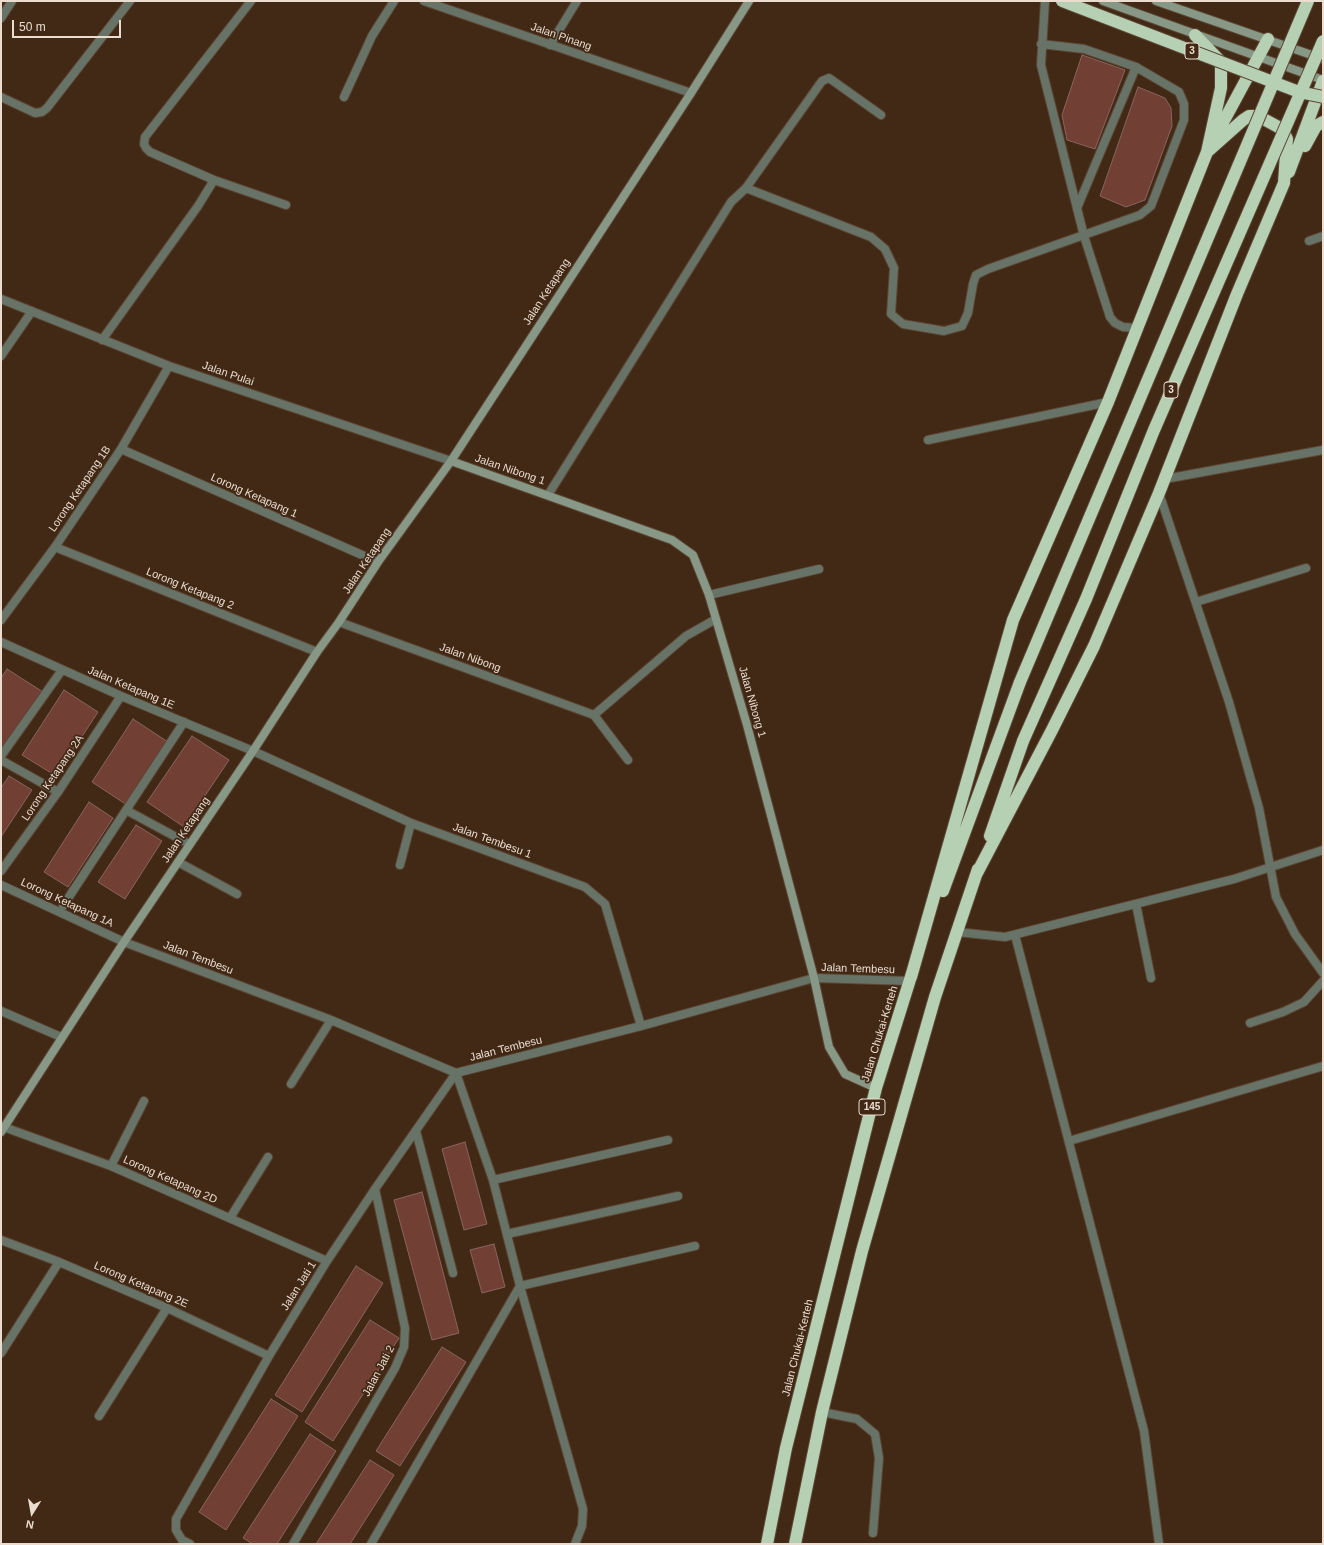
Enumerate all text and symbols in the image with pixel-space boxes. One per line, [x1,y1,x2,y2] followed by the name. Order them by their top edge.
[14,12,123,38] scale bar
[19,20,46,34] text: 50 m
[529,20,593,54] street label: Jalan Pinang
[1185,43,1199,59] road number: 3
[521,256,573,328] street label: Jalan Ketapang
[200,359,256,389] street label: Jalan Pulai
[1164,382,1178,398] road number: 3
[46,443,114,535] street label: Lorong Ketapang 1B
[473,452,547,488] street label: Jalan Nibong 1
[209,471,299,521] street label: Lorong Ketapang 1
[340,526,394,596] street label: Jalan Ketapang
[144,565,236,613] street label: Lorong Ketapang 2
[438,641,502,675] street label: Jalan Nibong
[86,664,176,712] street label: Jalan Ketapang 1E
[736,665,768,739] street label: Jalan Nibong 1
[19,732,87,824] street label: Lorong Ketapang 2A
[159,795,213,865] street label: Jalan Ketapang
[451,821,533,861] street label: Jalan Tembesu 1
[18,876,116,930] street label: Lorong Ketapang 1A
[161,939,235,977] street label: Jalan Tembesu
[821,961,895,977] street label: Jalan Tembesu
[859,984,901,1084] street label: Jalan Chukai-Kerteh
[469,1034,543,1064] street label: Jalan Tembesu
[859,1099,885,1115] road number: 145
[121,1153,219,1207] street label: Lorong Ketapang 2D
[92,1259,190,1311] street label: Lorong Ketapang 2E
[279,1259,319,1313] street label: Jalan Jati 1
[780,1298,816,1398] street label: Jalan Chukai-Kerteh
[360,1343,398,1399] street label: Jalan Jati 2
[12,1493,52,1533] north arrow
[25,1518,35,1531] text: N

